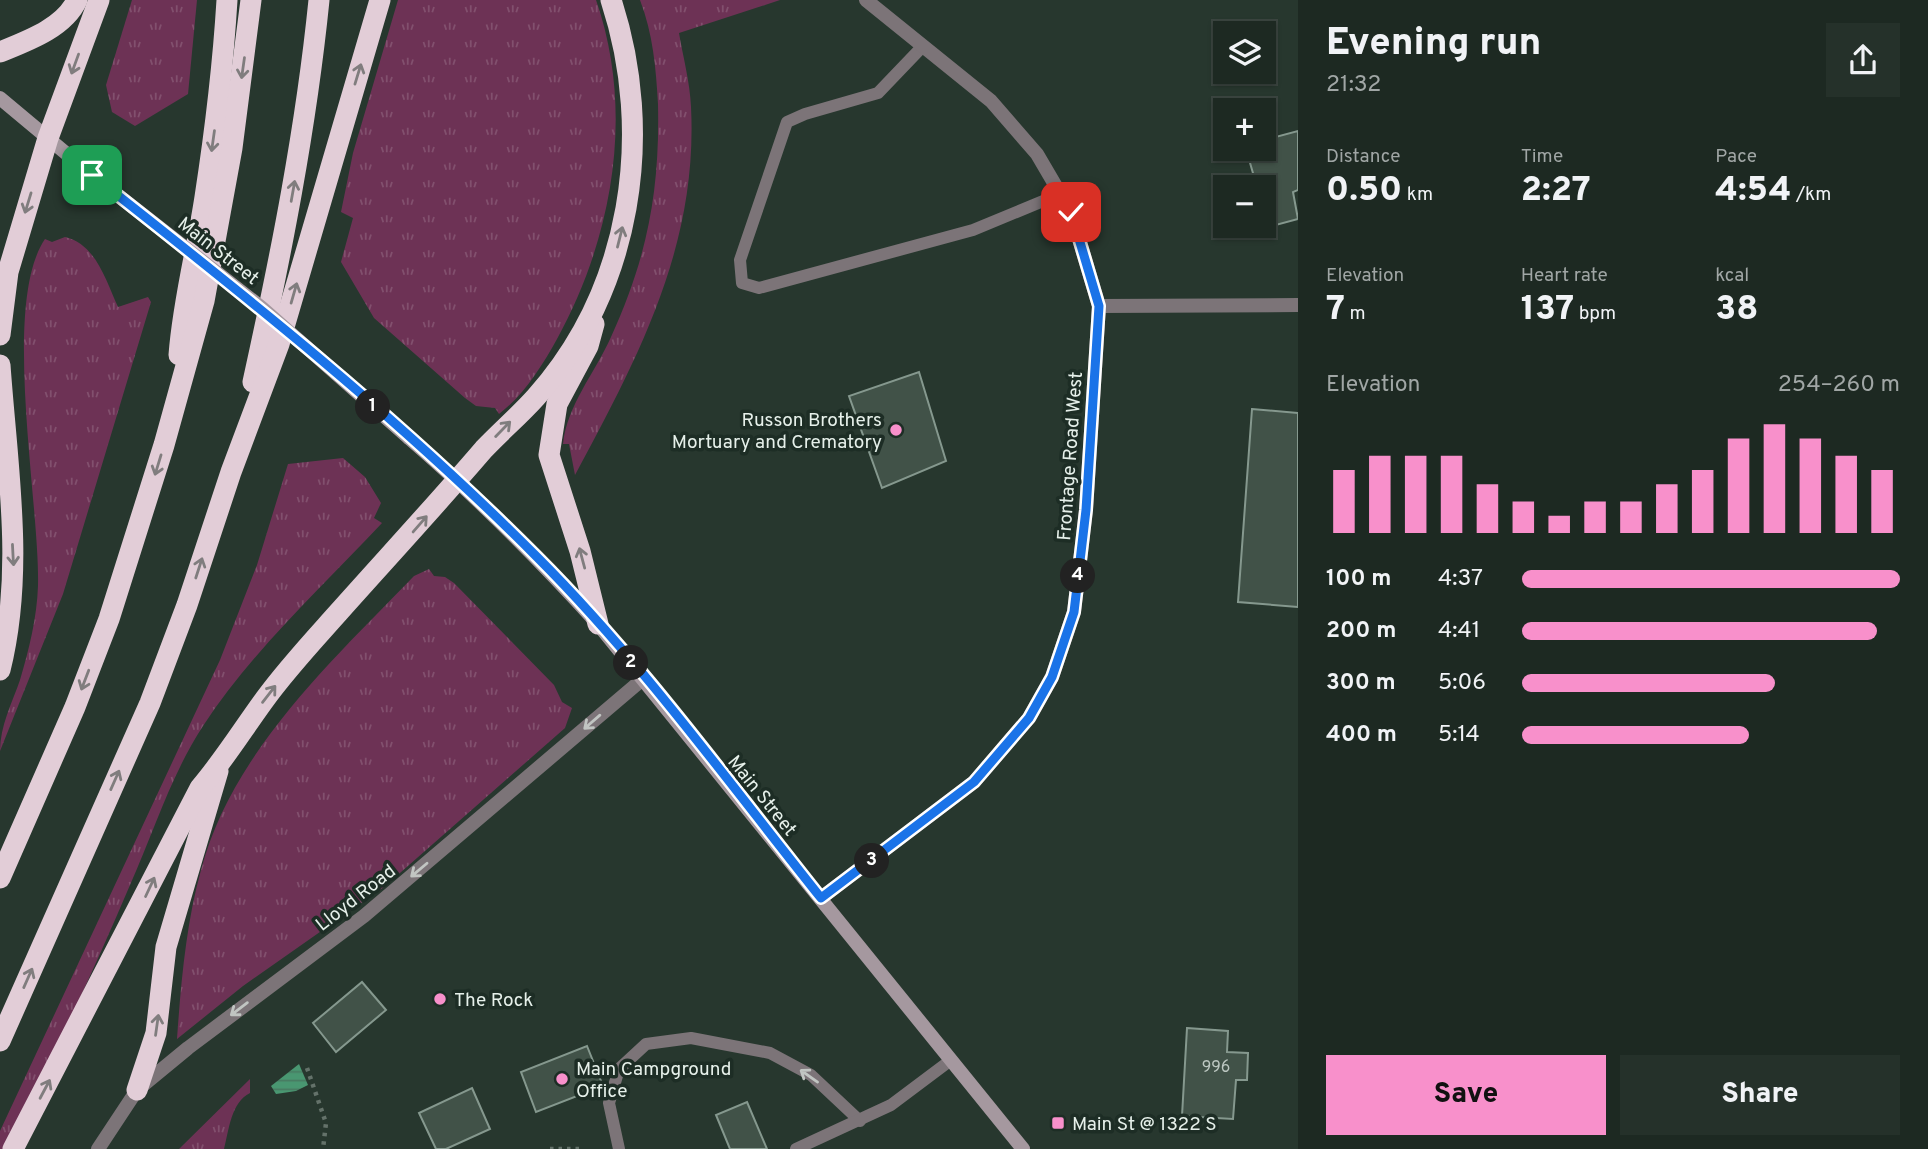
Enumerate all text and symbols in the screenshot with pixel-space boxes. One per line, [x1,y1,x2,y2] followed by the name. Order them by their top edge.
[1326,20,1541,69] text: Evening run
[1213,21,1276,238] map controls
[1213,21,1276,84] button: layers
[1826,23,1900,97] button: share
[68,52,80,74] one-way arrow
[236,56,249,79] one-way arrow
[352,63,365,85] one-way arrow
[1326,71,1381,100] text: 21:32
[1213,98,1276,161] button: +
[206,129,219,152] one-way arrow
[62,145,122,205] pin
[1326,145,1401,169] text: Distance
[1521,145,1563,169] text: Time
[1715,145,1757,169] text: Pace
[73,156,111,194] icon: arrive
[1326,169,1402,213] text: 0.50
[1521,169,1591,213] text: 2:27
[1715,169,1792,213] text: 4:54
[1213,175,1276,238] button: −
[287,180,300,202] one-way arrow
[1041,182,1101,242] pin
[1402,183,1433,207] text: km
[1792,183,1831,207] text: /km
[21,192,34,214] one-way arrow
[1052,193,1090,231] icon: check
[172,212,263,291] street label: Main Street
[614,227,627,249] one-way arrow
[1326,264,1404,288] text: Elevation
[1521,264,1608,288] text: Heart rate
[1715,264,1749,288] text: kcal
[288,282,301,304] one-way arrow
[1326,288,1345,332] text: 7
[1521,288,1574,332] text: 137
[1715,288,1759,332] text: 38
[1345,302,1366,326] text: m
[1574,302,1616,326] text: bpm
[1053,371,1089,541] street label: Frontage Road West
[1326,371,1421,400] text: Elevation
[1778,371,1900,400] text: 254–260 m
[356,390,390,424] pin: 1
[369,394,376,418] text: 1
[672,409,882,455] place label: Russon Brothers Mortuary and Crematory
[495,421,512,438] one-way arrow
[888,422,904,438] marker: Russon Brothers Mortuary and Crematory
[150,454,163,476] one-way arrow
[412,515,428,533] one-way arrow
[7,544,20,566] one-way arrow
[574,547,587,569] one-way arrow
[194,558,206,580] one-way arrow
[1060,558,1096,594] pin: 4
[1071,563,1084,587] text: 4
[1326,565,1391,594] text: 100 m
[1438,565,1483,594] text: 4:37
[1326,617,1396,646] text: 200 m
[1438,617,1480,646] text: 4:41
[614,646,648,680] pin: 2
[625,650,636,674] text: 2
[78,669,91,691] one-way arrow
[1326,669,1396,698] text: 300 m
[1438,669,1486,698] text: 5:06
[262,686,277,704] one-way arrow
[583,714,601,730] one-way arrow
[1326,721,1397,750] text: 400 m
[1438,721,1480,750] text: 5:14
[722,751,801,842] street label: Main Street
[109,770,122,791] one-way arrow
[854,844,890,878] pin: 3
[866,848,877,872] text: 3
[311,860,401,937] street label: Lloyd Road
[410,862,428,878] one-way arrow
[144,877,158,898] one-way arrow
[22,968,35,989] one-way arrow
[454,989,533,1013] place label: The Rock
[432,991,448,1007] marker: The Rock
[230,1002,249,1017] one-way arrow
[150,1014,163,1037] one-way arrow
[1326,1055,1606,1135] button: Save
[1620,1055,1900,1135] button: Share
[576,1058,731,1104] place label: Main Campground Office
[1202,1058,1230,1078] house number: 996
[800,1069,819,1084] one-way arrow
[554,1071,570,1087] marker: Main Campground Office
[38,1079,52,1099] one-way arrow
[1072,1113,1217,1137] place label: Main St @ 1322 S
[1050,1115,1066,1131] marker: Main St @ 1322 S

